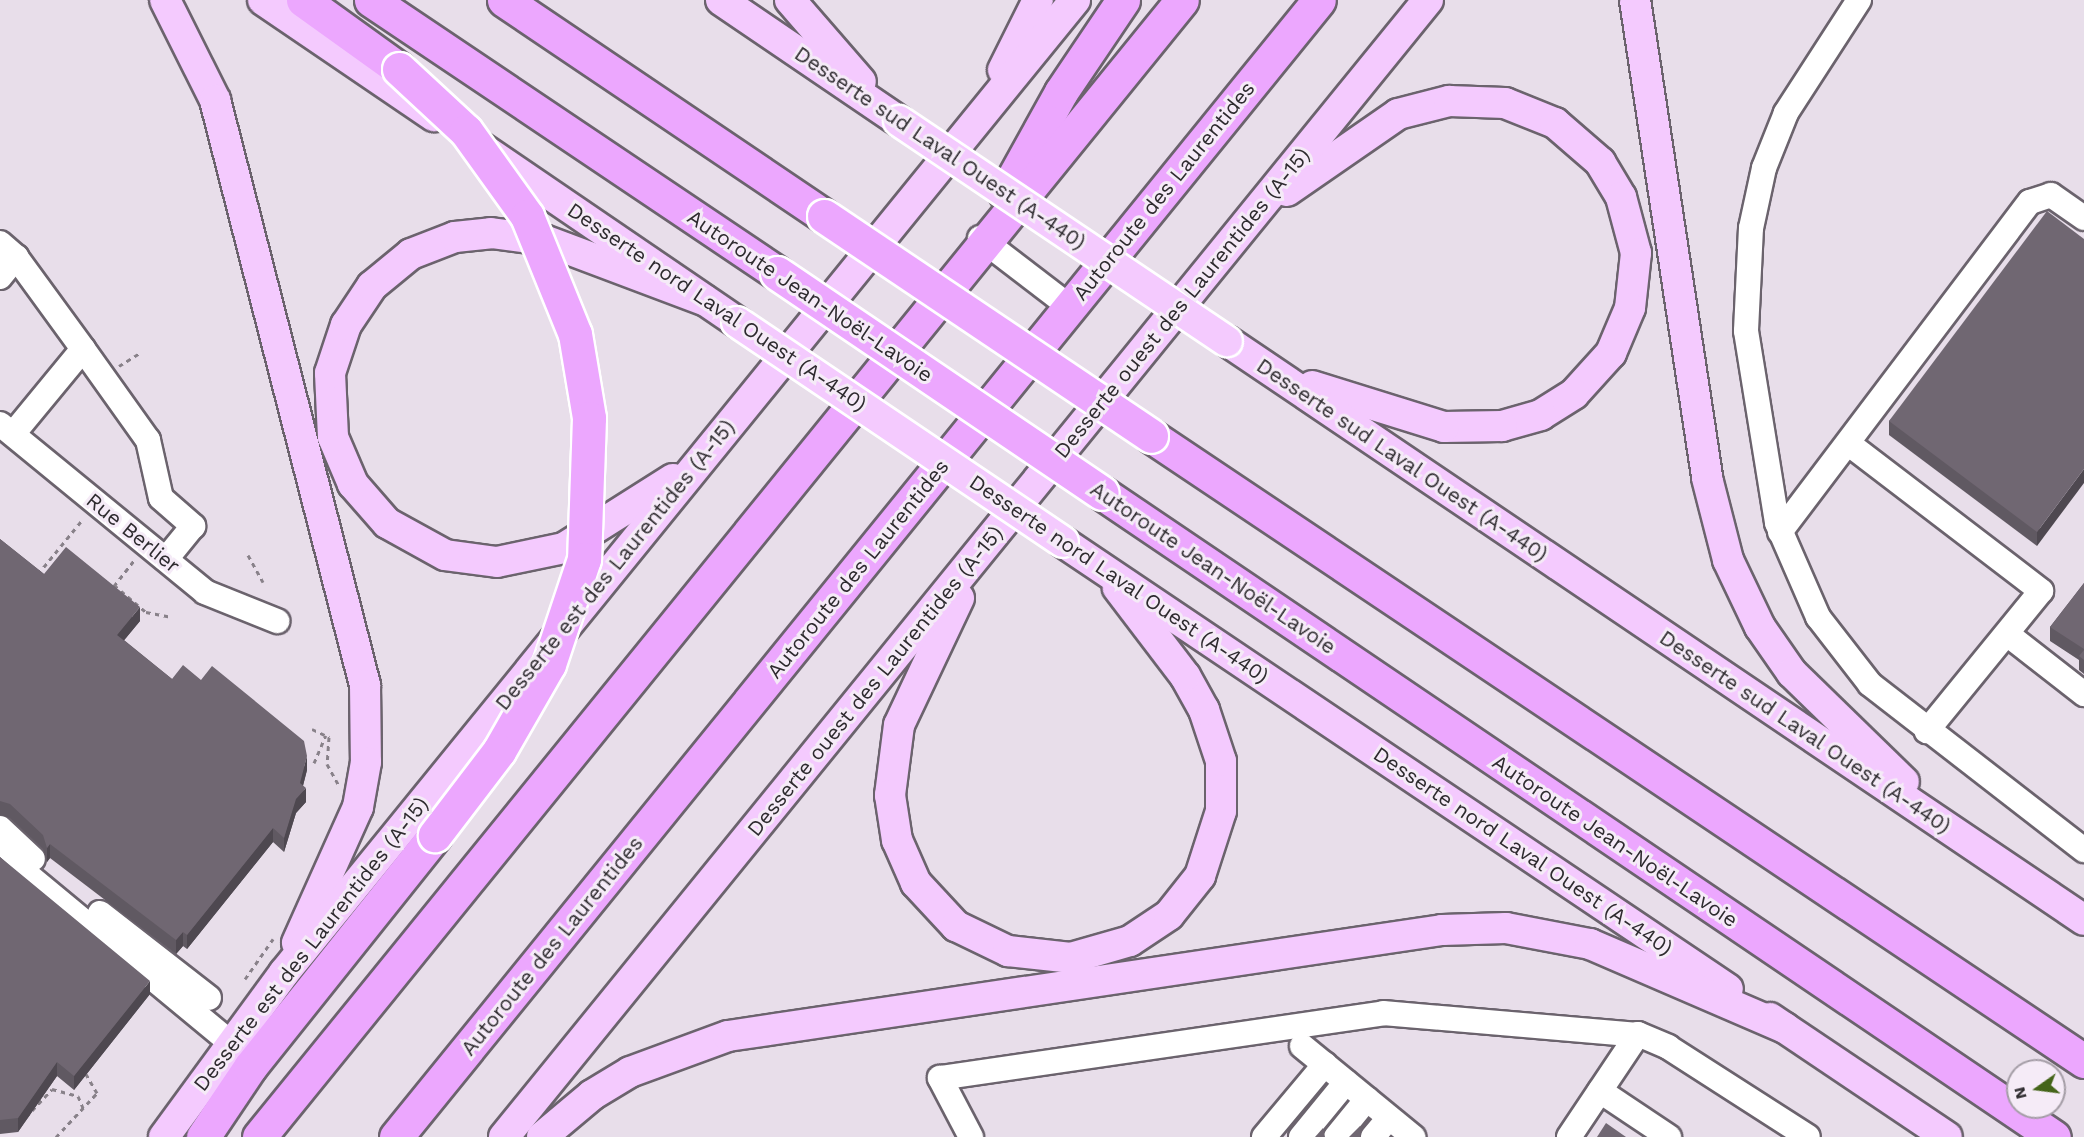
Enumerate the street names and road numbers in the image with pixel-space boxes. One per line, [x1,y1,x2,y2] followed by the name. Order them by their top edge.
[789,41,1091,255] street label: Desserte sud Laval Ouest (A-440)
[1068,76,1260,306] street label: Autoroute des Laurentides
[1049,143,1315,463] street label: Desserte ouest des Laurentides (A-15)
[562,197,872,417] street label: Desserte nord Laval Ouest (A-440)
[682,204,938,388] street label: Autoroute Jean-Noël-Lavoie
[1251,353,1553,567] street label: Desserte sud Laval Ouest (A-440)
[490,415,740,715] street label: Desserte est des Laurentides (A-15)
[762,454,954,684] street label: Autoroute des Laurentides
[964,469,1274,689] street label: Desserte nord Laval Ouest (A-440)
[1085,476,1341,660] street label: Autoroute Jean-Noël-Lavoie
[81,488,185,578] street label: Rue Berlier
[742,521,1008,841] street label: Desserte ouest des Laurentides (A-15)
[1654,625,1956,839] street label: Desserte sud Laval Ouest (A-440)
[1368,741,1678,961] street label: Desserte nord Laval Ouest (A-440)
[1487,749,1743,933] street label: Autoroute Jean-Noël-Lavoie
[188,792,434,1096] street label: Desserte est des Laurentides (A-15)
[456,831,648,1061] street label: Autoroute des Laurentides

